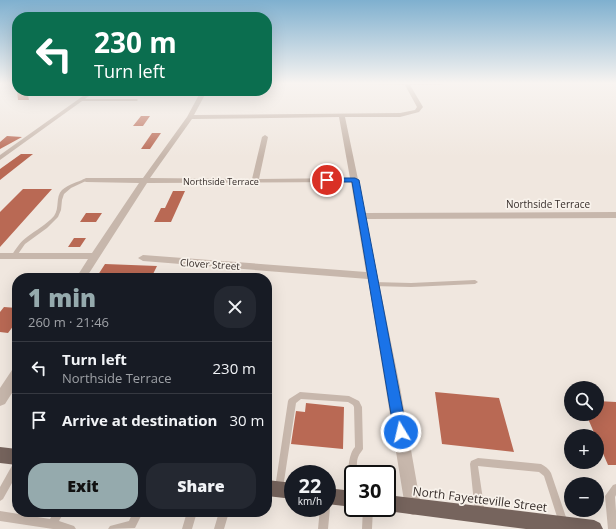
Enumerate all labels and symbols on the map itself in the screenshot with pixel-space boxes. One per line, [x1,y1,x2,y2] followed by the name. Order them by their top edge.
[310,163,344,197] pin
[183,175,259,188] street label: Northside Terrace
[506,197,590,211] street label: Northside Terrace
[180,255,241,273] street label: Clover Street
[380,411,422,453] position arrow
[344,465,396,517] speed limit sign: 30
[412,482,548,516] street label: North Fayetteville Street

